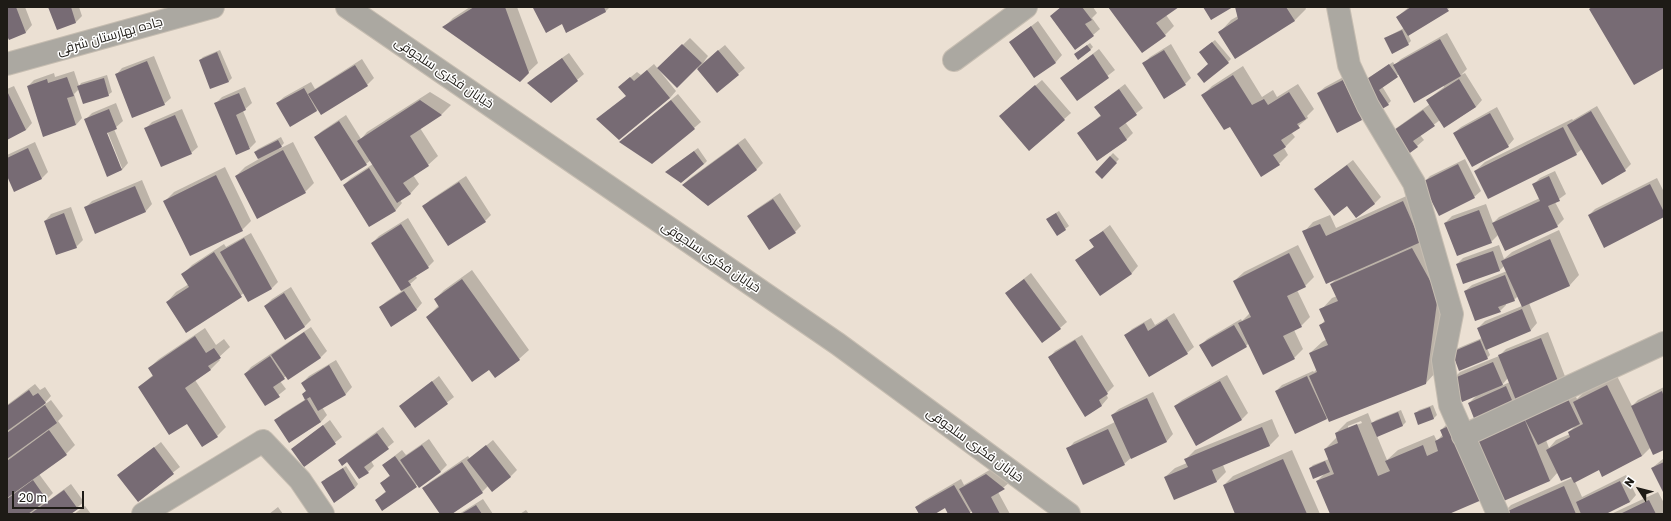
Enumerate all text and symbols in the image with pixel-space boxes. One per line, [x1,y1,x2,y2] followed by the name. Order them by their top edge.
[55,13,165,59] street label: جاده بهارستان شرقی
[391,34,497,112] street label: خیابان فکری سلجوقی
[658,218,764,296] street label: خیابان فکری سلجوقی
[923,405,1027,485] street label: خیابان فکری سلجوقی
[1619,469,1659,509] north arrow
[1621,474,1637,489] text: N
[14,483,86,509] scale bar
[19,490,47,505] text: 20 m

